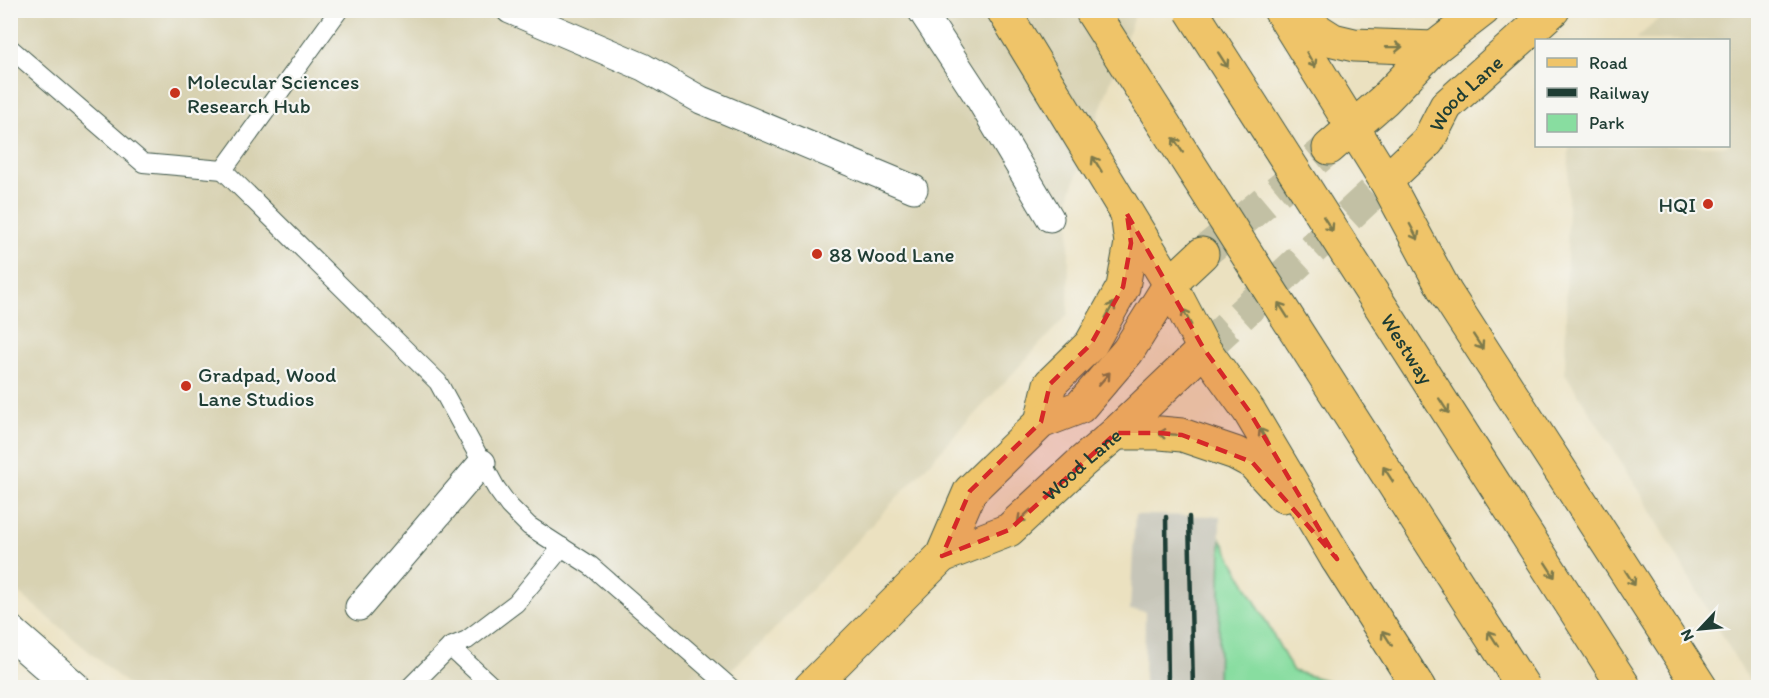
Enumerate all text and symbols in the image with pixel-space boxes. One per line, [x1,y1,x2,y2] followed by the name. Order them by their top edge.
[1535,39,1730,147] legend
[1384,41,1404,52] one-way arrow
[1423,49,1507,135] street label: Wood Lane
[1217,51,1229,68] one-way arrow
[1305,51,1317,68] one-way arrow
[1589,52,1628,74] text: Road
[187,69,359,118] place label: Molecular Sciences Research Hub
[1589,82,1650,104] text: Railway
[168,86,182,100] marker: Molecular Sciences Research Hub
[1589,112,1624,134] text: Park
[1171,137,1183,154] one-way arrow
[1090,156,1102,173] one-way arrow
[1658,192,1696,217] place label: HQI
[1701,197,1715,211] marker: HQI
[1322,215,1334,232] one-way arrow
[1408,223,1420,240] one-way arrow
[829,242,954,267] place label: 88 Wood Lane
[810,247,824,261] marker: 88 Wood Lane
[1276,301,1289,318] one-way arrow
[1105,302,1117,319] one-way arrow
[1180,308,1192,326] one-way arrow
[1376,309,1440,389] street label: Westway
[1471,334,1484,351] one-way arrow
[198,362,336,411] place label: Gradpad, Wood Lane Studios
[1097,372,1111,387] one-way arrow
[179,379,193,393] marker: Gradpad, Wood Lane Studios
[1439,397,1451,414] one-way arrow
[1037,422,1126,506] street label: Wood Lane
[1157,428,1177,439] one-way arrow
[1258,428,1270,445] one-way arrow
[1381,466,1393,483] one-way arrow
[1016,509,1031,524] one-way arrow
[1544,561,1556,578] one-way arrow
[1624,569,1636,586] one-way arrow
[1670,599,1730,659] north arrow
[1676,626,1698,644] text: N
[1381,630,1393,647] one-way arrow
[1486,630,1498,647] one-way arrow

